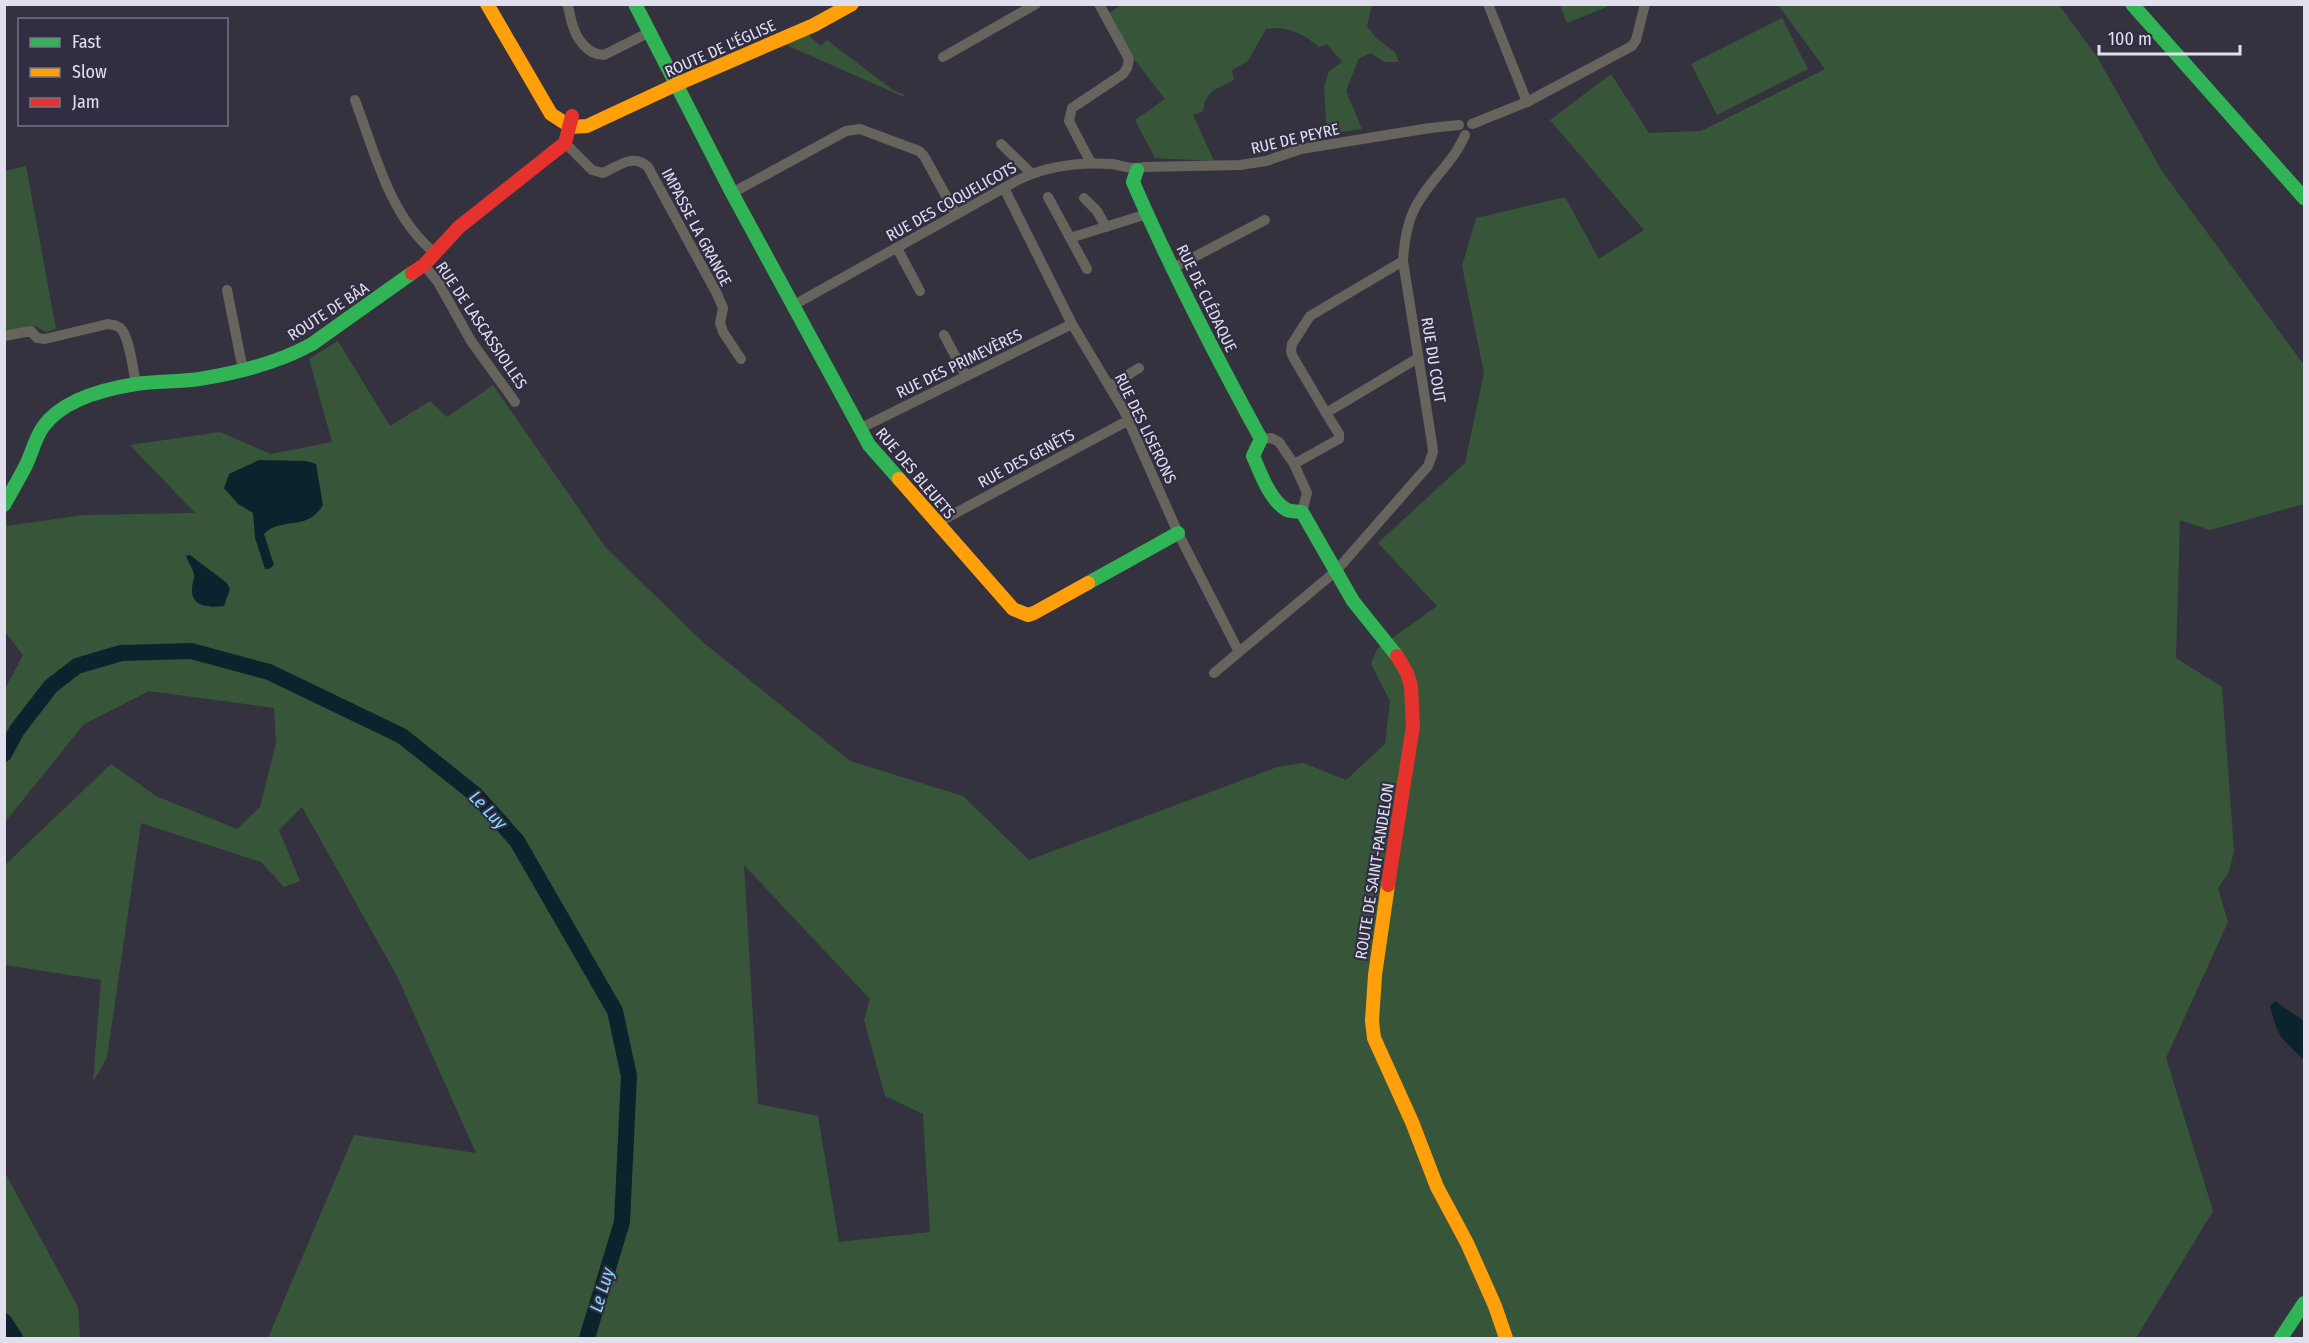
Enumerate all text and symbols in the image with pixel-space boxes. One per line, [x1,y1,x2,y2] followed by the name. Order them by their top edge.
[662,16,779,81] street label: ROUTE DE L'ÉGLISE
[18,18,228,126] legend
[2099,18,2240,56] scale bar
[2108,28,2152,50] text: 100 m
[72,31,101,53] text: Fast
[72,61,107,83] text: Slow
[72,91,100,113] text: Jam
[1249,119,1341,158] street label: RUE DE PEYRE
[883,158,1020,245] street label: RUE DES COQUELICOTS
[658,165,736,289] street label: IMPASSE LA GRANGE
[1172,242,1241,355] street label: RUE DE CLÉDAQUE
[432,258,531,392] street label: RUE DE LASCASSIOLLES
[284,278,373,345] street label: ROUTE DE BÂA
[1417,316,1450,405] street label: RUE DU COUT
[893,325,1025,402] street label: RUE DES PRIMEVÈRES
[1111,370,1181,487] street label: RUE DES LISERONS
[872,424,959,523] street label: RUE DES BLEUETS
[975,425,1078,492] street label: RUE DES GENÊTS
[1351,781,1398,961] street label: ROUTE DE SAINT-PANDELON
[464,786,512,835] water label: Le Luy
[585,1264,619,1315] water label: Le Luy

